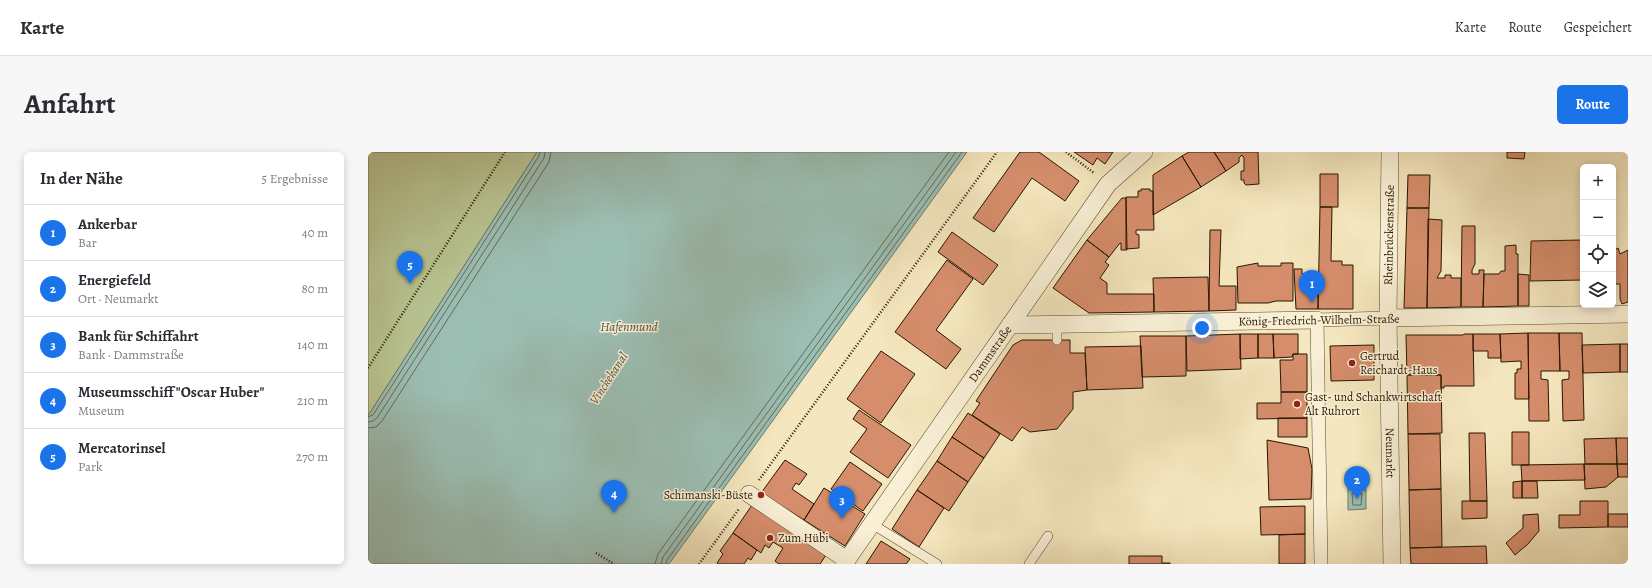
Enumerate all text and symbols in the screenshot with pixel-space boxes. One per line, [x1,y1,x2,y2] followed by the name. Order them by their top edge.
[20,15,64,41] text: Karte
[1455,18,1486,37] text: Karte
[1508,18,1542,37] text: Route
[1564,18,1632,37] text: Gespeichert
[24,85,116,123] text: Anfahrt
[1557,85,1628,124] button: Route
[1580,164,1616,308] map controls
[1580,164,1616,200] button: +
[40,167,123,190] text: In der Nähe
[262,170,328,187] text: 5 Ergebnisse
[1380,185,1398,285] street label: Rheinbrückenstraße
[1580,200,1616,236] button: −
[78,214,137,234] text: Ankerbar
[51,224,55,241] text: 1
[302,224,328,241] text: 40 m
[78,234,97,251] text: Bar
[1580,236,1616,272] button: locate
[397,251,423,284] pin: 5
[78,270,151,290] text: Energiefeld
[1299,270,1325,303] pin: 1
[1580,272,1616,308] button: layers
[50,280,56,297] text: 2
[301,280,328,297] text: 80 m
[78,290,159,307] text: Ort · Neumarkt
[1238,311,1400,329] street label: König-Friedrich-Wilhelm-Straße
[600,318,658,335] water label: Hafenmund
[1192,318,1212,338] your location
[965,322,1015,385] street label: Dammstraße
[78,326,199,346] text: Bank für Schiffahrt
[50,336,56,353] text: 3
[297,336,328,353] text: 140 m
[78,346,184,363] text: Bank · Dammstraße
[585,348,632,408] water label: Vinckekanal
[1360,348,1438,378] place label: Gertrud Reichardt-Haus
[1347,358,1357,368] marker: Gertrud Reichardt-Haus
[78,382,264,402] text: Museumsschiff "Oscar Huber"
[1304,389,1442,419] place label: Gast- und Schankwirtschaft Alt Ruhrort
[50,392,56,409] text: 4
[297,392,328,409] text: 210 m
[1292,399,1302,409] marker: Gast- und Schankwirtschaft Alt Ruhrort
[78,402,125,419] text: Museum
[1382,428,1399,478] street label: Neumarkt
[78,438,166,458] text: Mercatorinsel
[50,448,56,465] text: 5
[296,448,328,465] text: 270 m
[78,458,102,475] text: Park
[1344,466,1370,499] pin: 2
[601,480,627,513] pin: 4
[829,486,855,519] pin: 3
[664,487,753,503] place label: Schimanski-Büste
[756,490,766,500] marker: Schimanski-Büste
[778,530,829,546] place label: Zum Hübi
[765,533,775,543] marker: Zum Hübi

